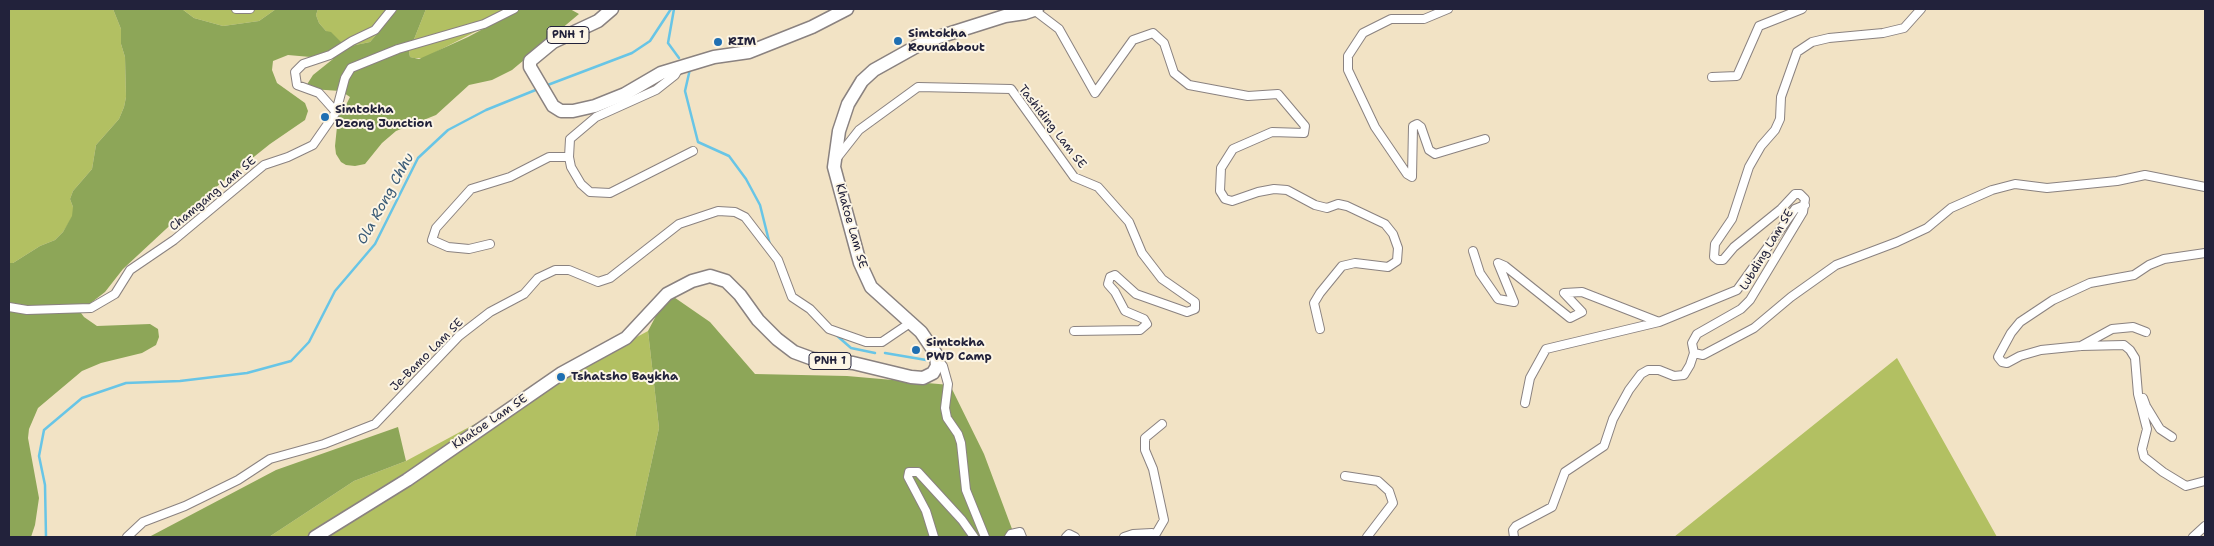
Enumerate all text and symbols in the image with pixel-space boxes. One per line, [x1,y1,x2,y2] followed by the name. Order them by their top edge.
[547,26,589,44] road number: PNH 1
[908,27,985,55] place label: Simtokha Roundabout
[728,35,756,49] place label: RIM
[892,35,904,47] marker: Simtokha Roundabout
[712,36,724,48] marker: RIM
[1015,83,1089,171] street label: Tashiding Lam SE
[335,103,432,131] place label: Simtokha Dzong Junction
[319,111,331,123] marker: Simtokha Dzong Junction
[354,150,418,248] water label: Ola Rong Chhu
[167,154,259,234] street label: Chamgang Lam SE
[832,182,870,270] street label: Khatoe Lam SE
[1737,207,1797,293] street label: Lubding Lam SE
[388,316,466,394] street label: Je-Bamo Lam SE
[926,336,992,364] place label: Simtokha PWD Camp
[910,344,922,356] marker: Simtokha PWD Camp
[809,352,851,370] road number: PNH 1
[571,370,678,384] place label: Tshatsho Baykha
[555,371,567,383] marker: Tshatsho Baykha
[450,392,530,452] street label: Khatoe Lam SE

